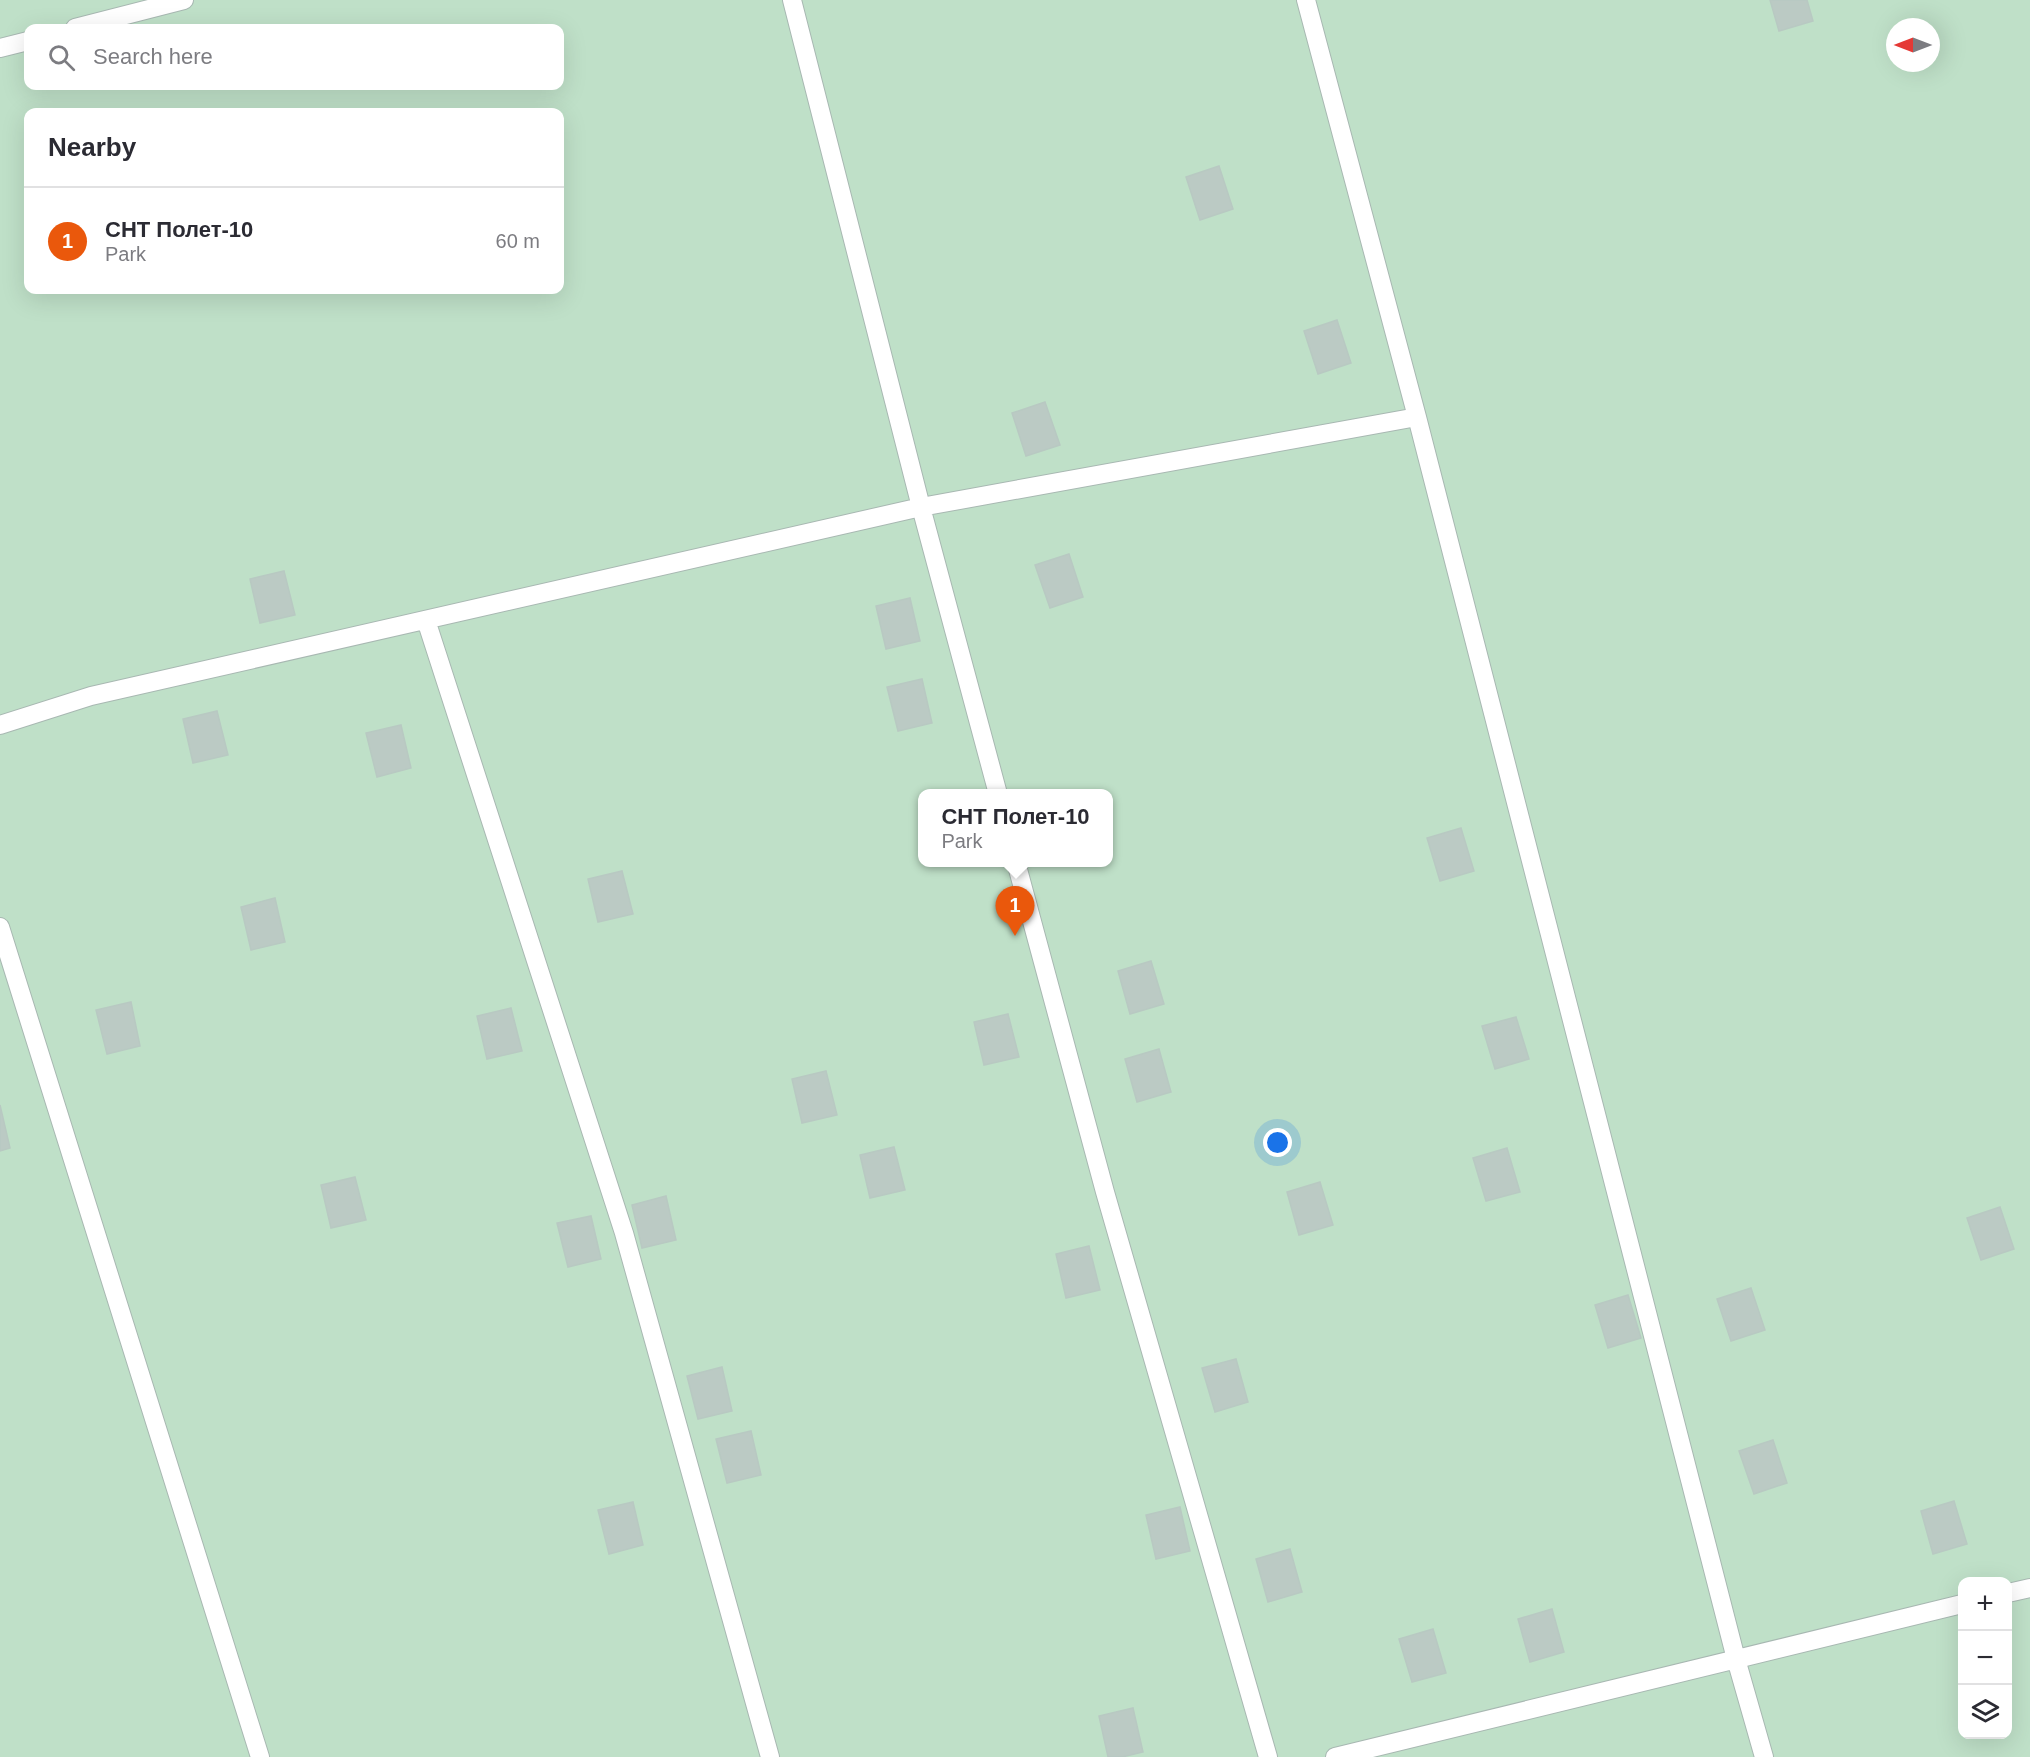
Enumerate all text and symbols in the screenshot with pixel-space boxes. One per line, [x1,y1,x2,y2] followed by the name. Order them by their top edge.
[1886,18,1940,72] north arrow
[24,24,564,90] search box
[45,41,78,74] icon: search
[93,44,213,69] text: Search here
[48,132,136,162] text: Nearby
[105,217,253,242] text: СНТ Полет-10
[62,230,73,252] text: 1
[496,230,540,252] text: 60 m
[105,243,146,265] text: Park
[918,789,1113,867] popup
[941,804,1090,829] text: СНТ Полет-10
[941,830,983,852] text: Park
[996,886,1034,936] pin: 1
[1263,1128,1292,1157] your location
[1958,1577,2012,1739] map controls
[1958,1577,2012,1631] button: +
[1958,1631,2012,1685] button: −
[1958,1685,2012,1739] button: layers

